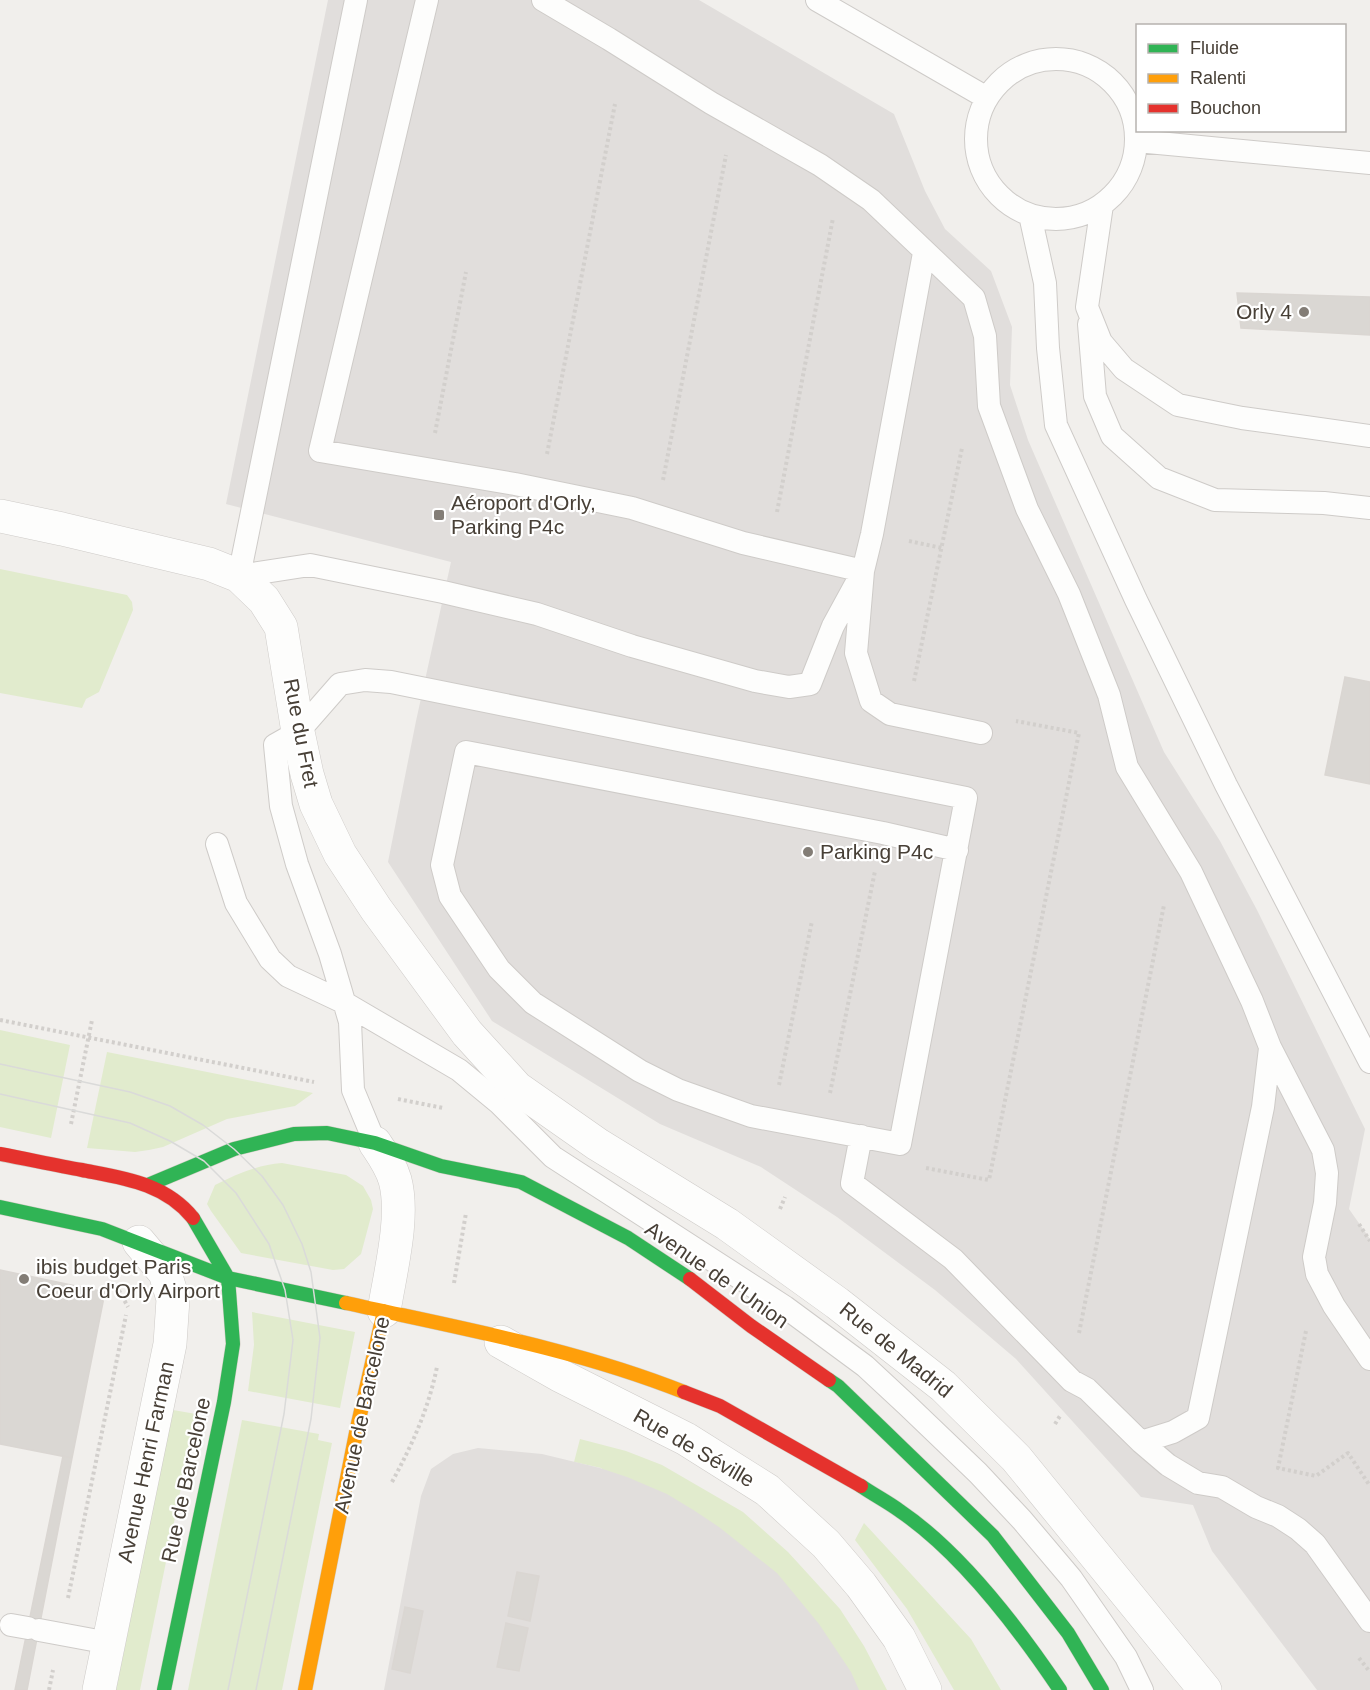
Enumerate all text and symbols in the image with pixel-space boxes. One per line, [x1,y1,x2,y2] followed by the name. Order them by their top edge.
[1136,24,1346,132] legend
[1190,38,1239,58] text: Fluide
[1190,68,1246,88] text: Ralenti
[1190,98,1261,118] text: Bouchon
[1236,300,1292,323] place label: Orly 4
[1297,305,1311,319] marker: Orly 4
[451,491,596,538] place label: Aéroport d'Orly, Parking P4c
[432,508,446,522] marker: Aéroport d'Orly, Parking P4c
[280,676,323,790] street label: Rue du Fret
[820,840,933,863] place label: Parking P4c
[801,845,815,859] marker: Parking P4c
[641,1217,793,1333] street label: Avenue de l'Union
[36,1255,220,1302] place label: ibis budget Paris Coeur d'Orly Airport
[17,1272,31,1286] marker: ibis budget Paris Coeur d'Orly Airport
[836,1297,957,1402] street label: Rue de Madrid
[329,1314,394,1515] street label: Avenue de Barcelone
[113,1359,178,1565] street label: Avenue Henri Farman
[157,1395,214,1565] street label: Rue de Barcelone
[630,1404,759,1491] street label: Rue de Séville

